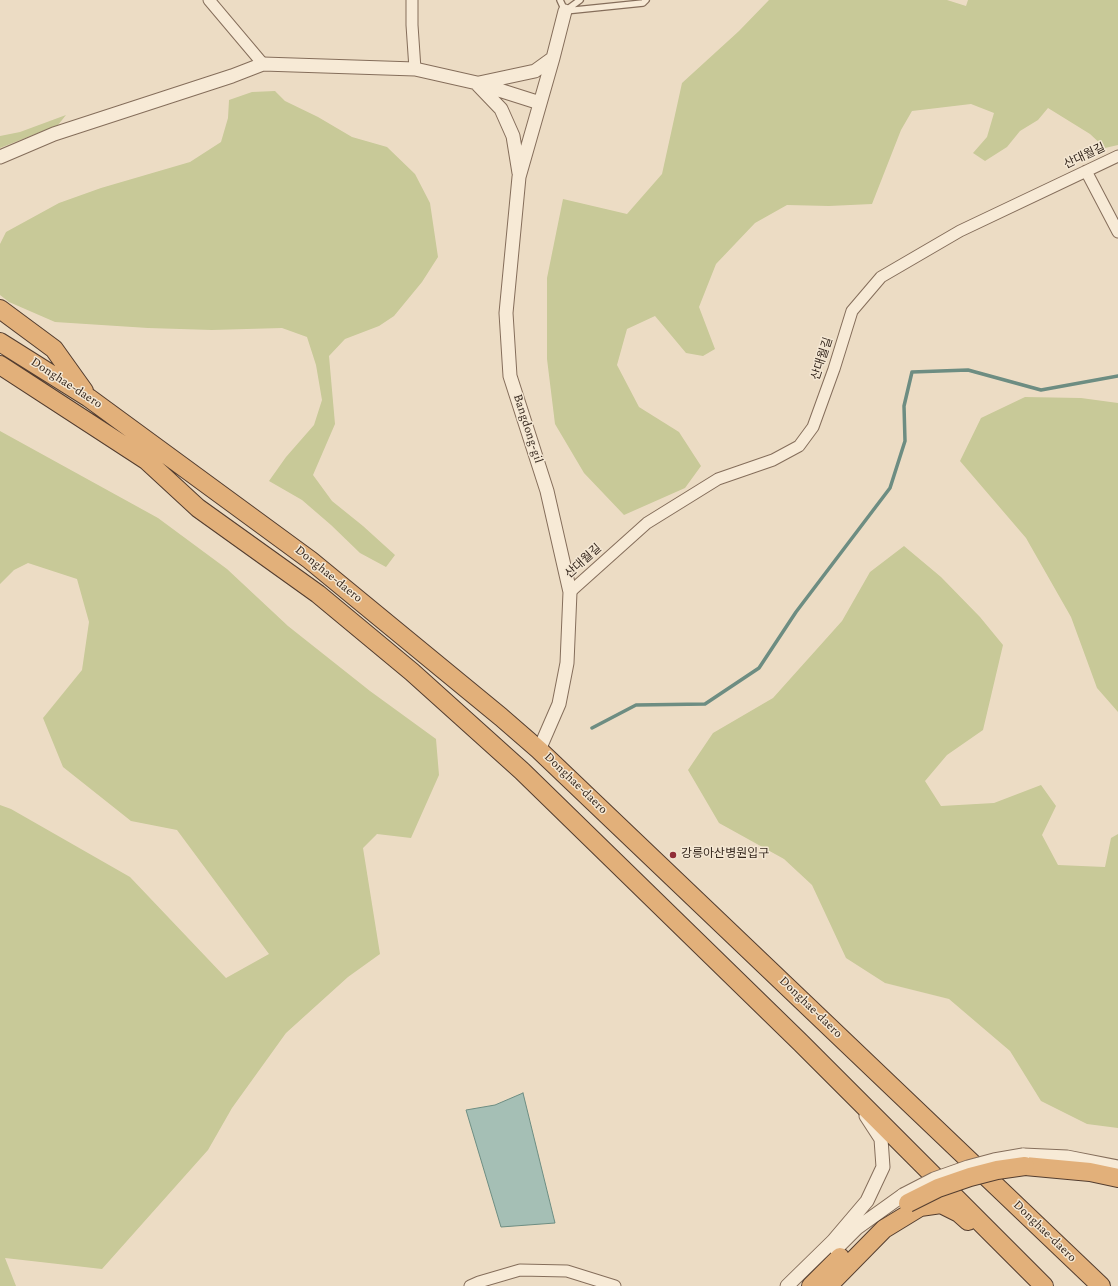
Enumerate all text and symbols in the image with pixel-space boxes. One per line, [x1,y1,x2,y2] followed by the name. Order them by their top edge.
[1062,141,1108,173] street label: 산대월길
[809,336,837,382] street label: 산대월길
[28,356,104,412] street label: Donghae-daero
[509,393,545,465] street label: Bangdong-gil
[563,542,605,582] street label: 산대월길
[292,544,364,606] street label: Donghae-daero
[540,750,610,818] street label: Donghae-daero
[681,848,769,862] place label: 강릉아산병원입구
[668,850,678,860] marker: 강릉아산병원입구
[775,974,845,1042] street label: Donghae-daero
[1009,1198,1079,1266] street label: Donghae-daero

